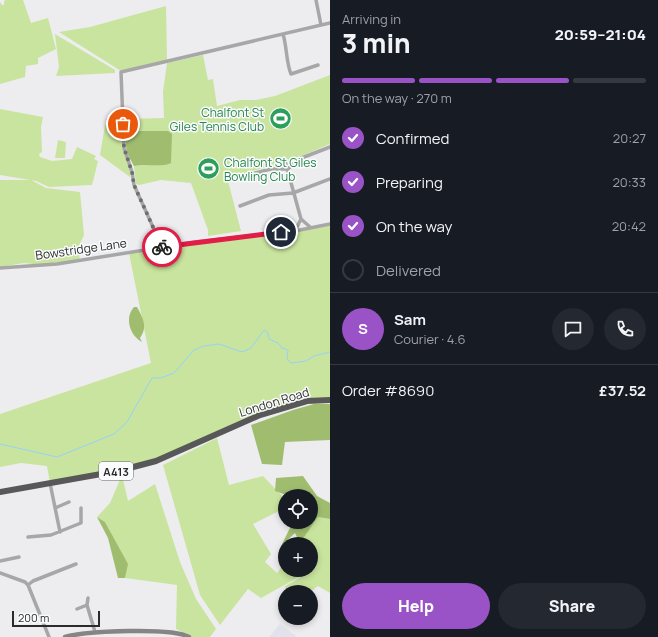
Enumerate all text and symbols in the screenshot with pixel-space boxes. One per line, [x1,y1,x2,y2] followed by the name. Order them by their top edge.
[342,10,401,28] text: Arriving in
[555,24,646,45] text: 20:59–21:04
[342,25,411,61] text: 3 min
[342,89,452,107] text: On the way · 270 m
[170,104,264,135] place label: Chalfont St Giles Tennis Club
[267,106,293,132] sports icon: Chalfont St Giles Tennis Club
[106,107,140,141] pin
[112,113,134,135] icon: bag
[342,127,364,149] icon: check
[376,128,449,149] text: Confirmed
[613,129,646,147] text: 20:27
[224,154,317,185] place label: Chalfont St Giles Bowling Club
[195,156,221,182] sports icon: Chalfont St Giles Bowling Club
[342,171,364,193] icon: check
[376,172,443,193] text: Preparing
[612,173,646,191] text: 20:33
[264,215,298,249] pin
[342,215,364,237] icon: check
[376,216,452,237] text: On the way
[612,217,646,235] text: 20:42
[270,221,292,243] icon: home
[142,227,182,267] courier
[34,234,128,264] street label: Bowstridge Lane
[151,236,173,258] icon: bike
[376,260,441,281] text: Delivered
[552,308,594,350] button: chat
[604,308,646,350] button: phone
[394,309,426,330] text: Sam
[358,318,368,339] text: S
[394,330,466,348] text: Courier · 4.6
[342,380,434,401] text: Order #8690
[599,380,646,401] text: £37.52
[237,383,311,421] street label: London Road
[99,462,133,480] road number: A413
[278,489,318,625] map controls
[278,489,318,529] button: locate
[278,537,318,577] button: +
[342,583,490,629] button: Help
[498,583,646,629] button: Share
[278,585,318,625] button: −
[12,609,100,628] scale bar
[18,610,49,625] text: 200 m

